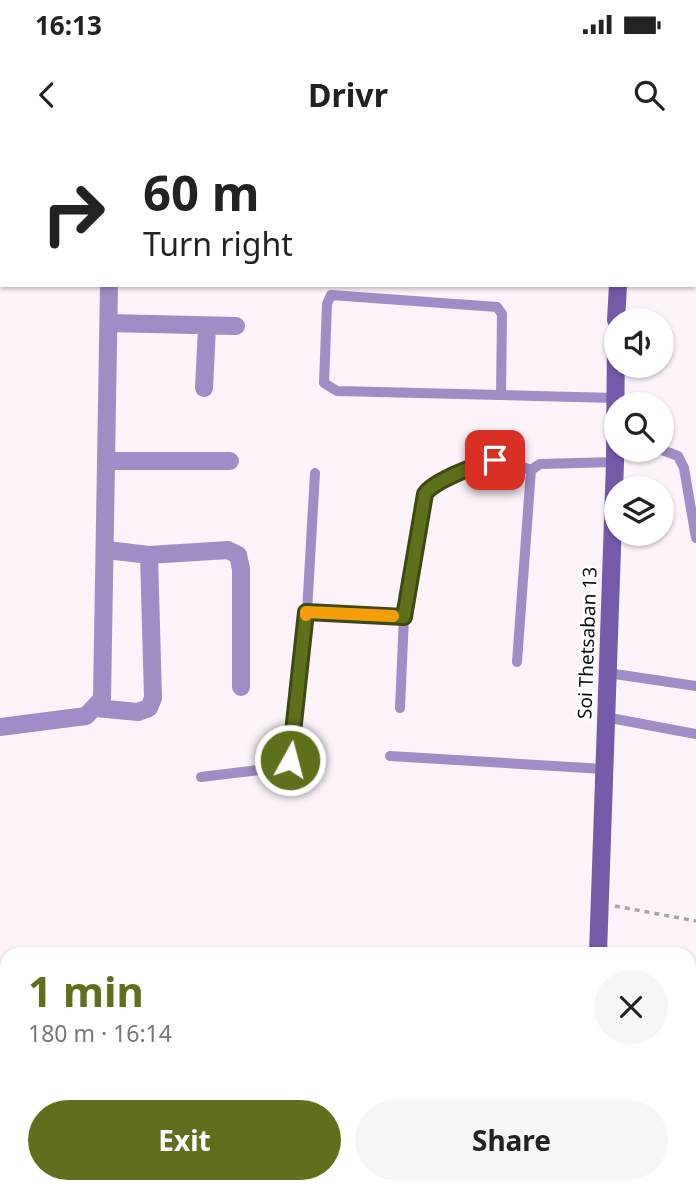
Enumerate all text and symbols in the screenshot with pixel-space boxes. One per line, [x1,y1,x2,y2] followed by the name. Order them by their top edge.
[35,7,102,43] text: 16:13
[308,73,388,116] text: Drivr
[28,76,66,114] icon: back
[630,76,668,114] icon: search
[143,159,260,225] text: 60 m
[28,168,119,259] icon: right
[143,222,293,265] text: Turn right
[604,308,674,546] map controls
[604,308,674,378] button: sound
[604,392,674,462] button: search
[465,430,525,490] pin
[476,441,514,479] icon: arrive
[604,476,674,546] button: layers
[571,567,603,719] street label: Soi Thetsaban 13
[253,723,327,797] position arrow
[28,962,144,1019] text: 1 min
[594,970,668,1044] button: close
[28,1017,172,1049] text: 180 m · 16:14
[28,1100,341,1180] button: Exit
[355,1100,668,1180] button: Share

